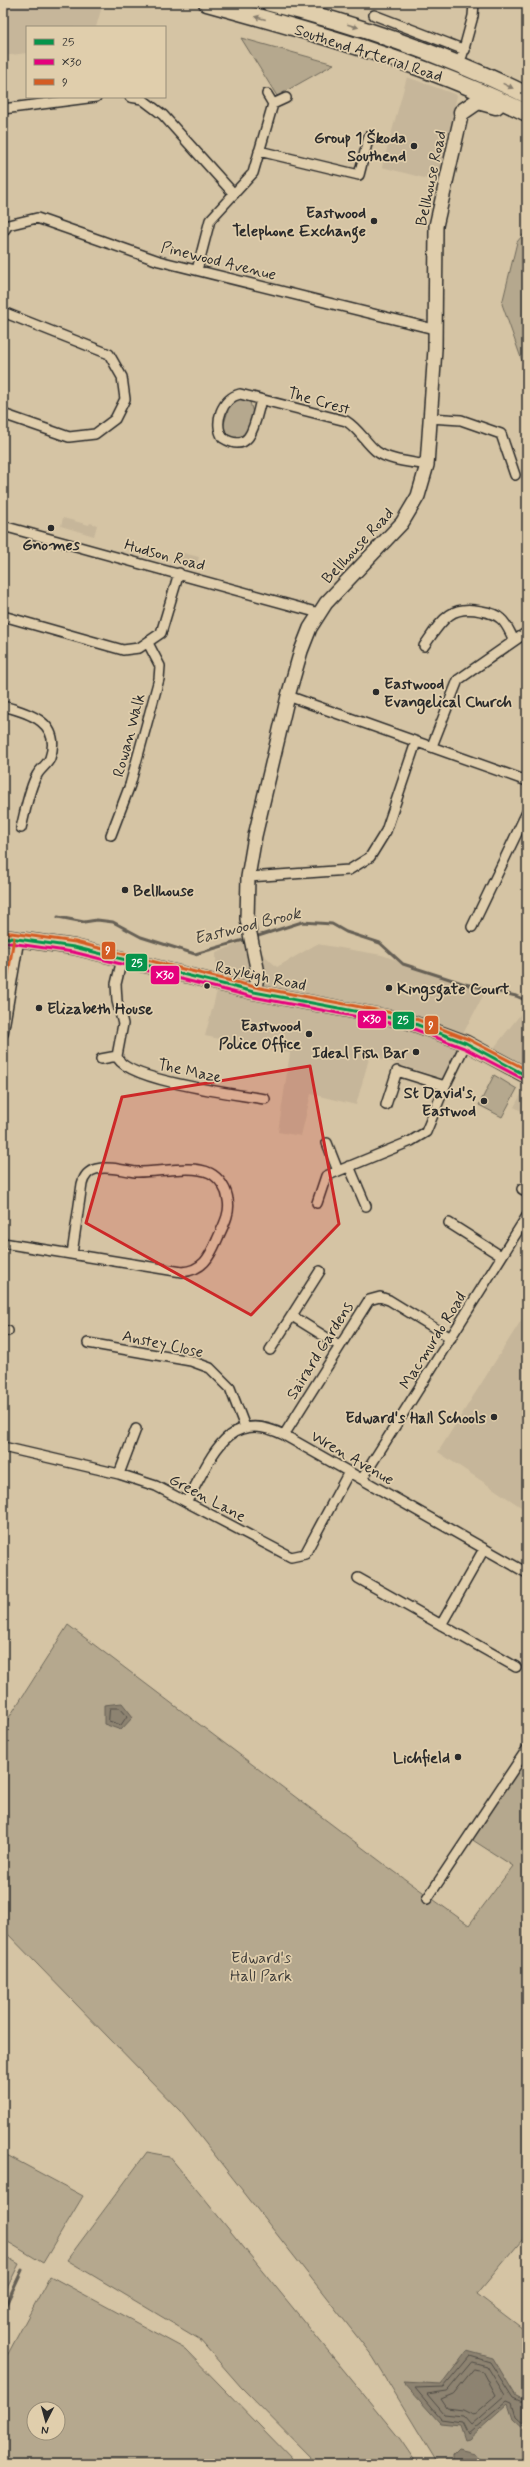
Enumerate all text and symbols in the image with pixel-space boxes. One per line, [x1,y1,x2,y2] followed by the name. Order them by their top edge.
[254,15,266,21] one-way arrow
[292,20,445,87] street label: Southend Arterial Road
[348,23,360,29] one-way arrow
[26,26,166,98] legend
[62,35,74,51] text: 25
[62,55,82,71] text: X30
[62,75,68,91] text: 9
[502,83,514,89] one-way arrow
[314,128,406,167] place label: Group 1 Škoda Southend
[411,129,452,228] street label: Bellhouse Road
[409,141,419,151] marker: Group 1 Škoda Southend
[232,203,366,244] place label: Eastwood Telephone Exchange
[369,216,379,226] marker: Eastwood Telephone Exchange
[159,237,279,286] street label: Pinewood Avenue
[285,383,352,420] street label: The Crest
[317,503,399,589] street label: Bellhouse Road
[46,523,56,533] marker: Gnomes
[22,535,81,556] place label: Gnomes
[122,535,207,576] street label: Hudson Road
[384,674,512,715] place label: Eastwood Evangelical Church
[371,687,381,697] marker: Eastwood Evangelical Church
[108,691,151,780] street label: Rowan Walk
[133,881,194,902] place label: Bellhouse
[120,885,130,895] marker: Bellhouse
[192,902,304,950] water label: Eastwood Brook
[101,941,116,960] line badge: 9
[105,944,111,958] text: 9
[125,953,148,972] line badge: 25
[131,957,143,971] text: 25
[213,957,308,996] street label: Rayleigh Road
[150,965,180,985] line badge: X30
[156,969,174,983] text: X30
[397,979,510,1002] place label: Kingsgate Court
[202,981,212,991] unlabelled marker
[384,983,394,993] marker: Kingsgate Court
[47,999,153,1020] place label: Elizabeth House
[34,1003,44,1013] marker: Elizabeth House
[357,1010,387,1029] line badge: X30
[392,1011,415,1030] line badge: 25
[363,1013,381,1027] text: X30
[397,1014,409,1028] text: 25
[424,1015,439,1035] line badge: 9
[219,1016,301,1055] place label: Eastwood Police Office
[428,1019,434,1033] text: 9
[304,1029,314,1039] marker: Eastwood Police Office
[312,1043,408,1064] place label: Ideal Fish Bar
[411,1047,421,1057] marker: Ideal Fish Bar
[156,1054,224,1089] street label: The Maze
[404,1083,477,1122] place label: St David's, Eastwod
[479,1096,489,1106] marker: St David's, Eastwod
[395,1288,472,1393] street label: Macmurdo Road
[282,1298,359,1404] street label: Sairard Gardens
[120,1326,205,1363] street label: Anstey Close
[345,1408,486,1429] place label: Edward's Hall Schools
[489,1412,499,1422] marker: Edward's Hall Schools
[307,1426,398,1491] street label: Wren Avenue
[165,1469,250,1527] street label: Green Lane
[393,1748,450,1769] place label: Lichfield
[453,1752,463,1762] marker: Lichfield
[230,1948,292,1987] park label: Edward's Hall Park
[26,2401,66,2441] north arrow
[41,2423,49,2437] text: N

